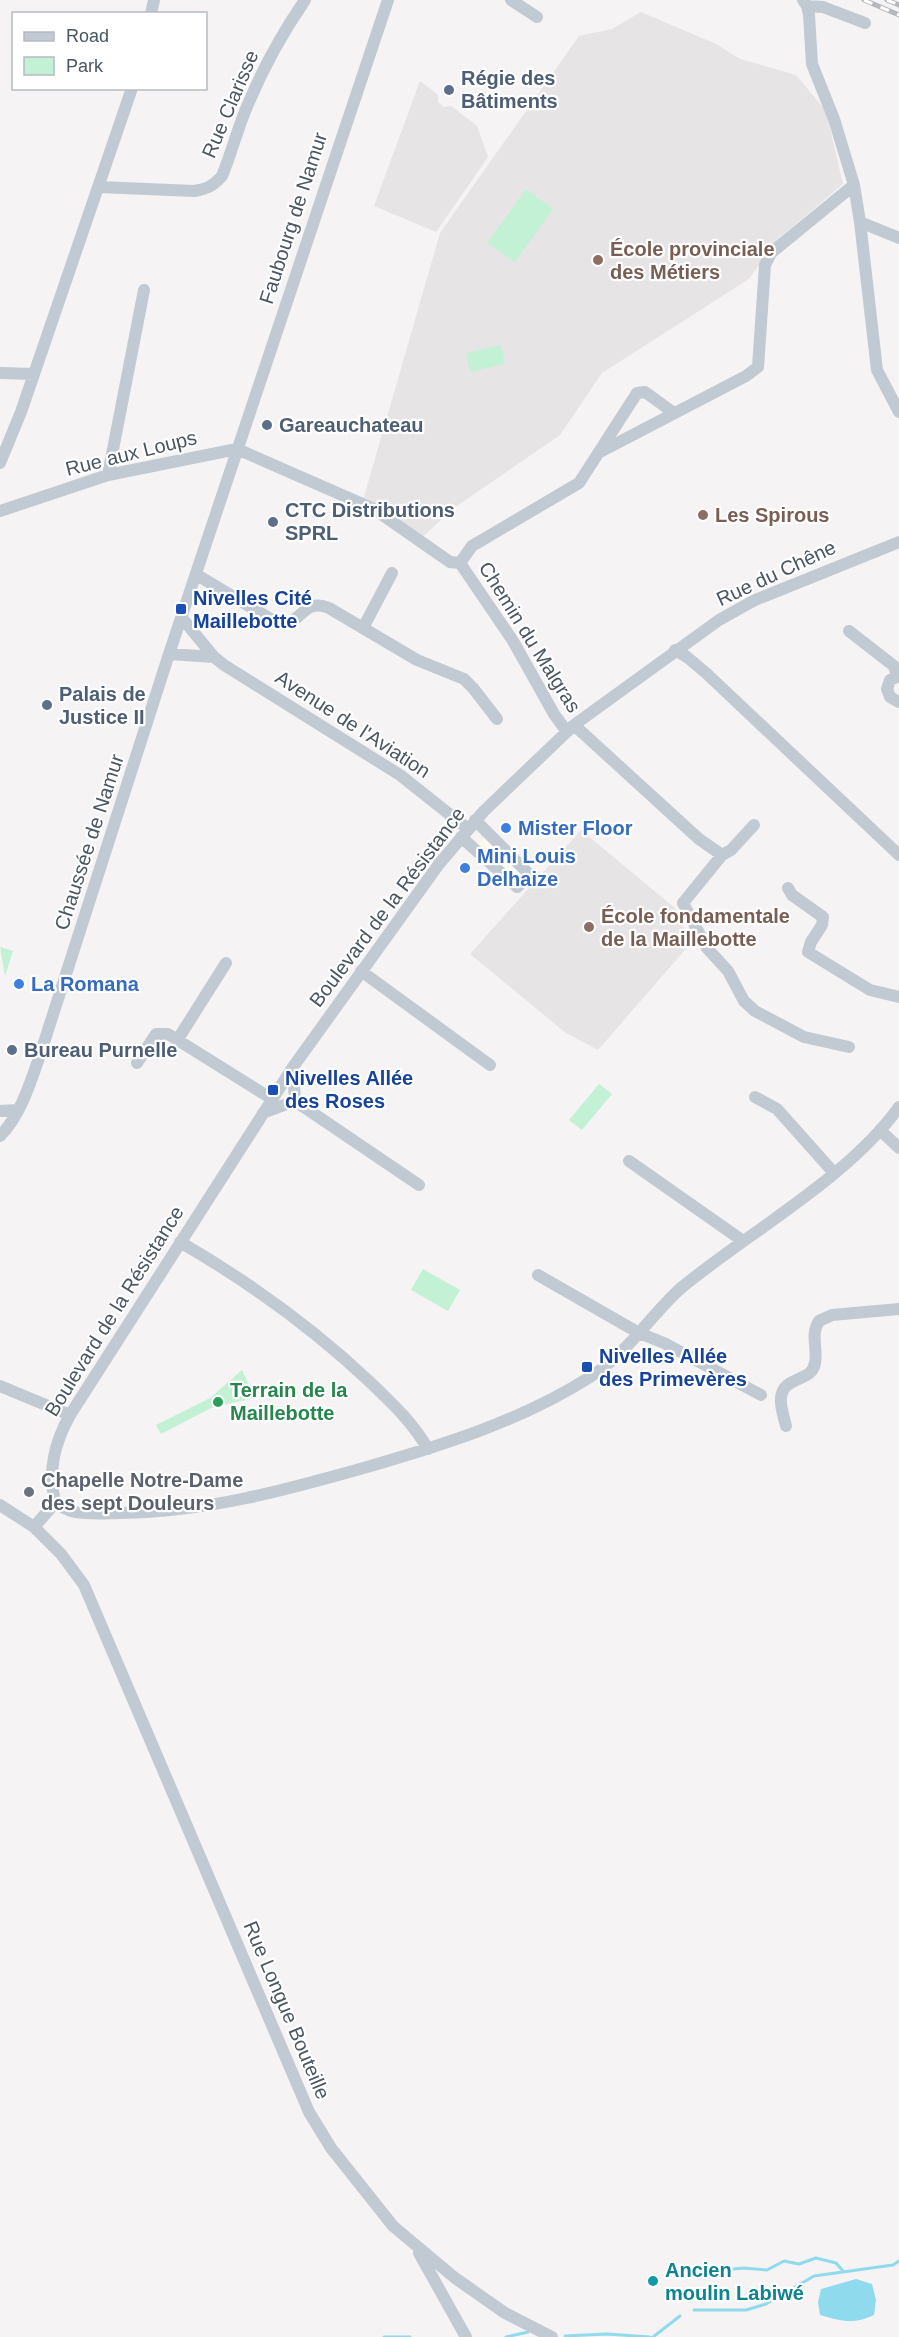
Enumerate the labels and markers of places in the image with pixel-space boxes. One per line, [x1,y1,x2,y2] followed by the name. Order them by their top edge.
[461,67,558,112] place label: Régie des Bâtiments
[442,83,456,97] marker: Régie des Bâtiments
[610,238,775,283] place label: École provinciale des Métiers
[591,253,605,267] marker: École provinciale des Métiers
[279,414,424,436] place label: Gareauchateau
[260,418,274,432] marker: Gareauchateau
[285,499,455,544] place label: CTC Distributions SPRL
[715,504,829,526] place label: Les Spirous
[696,508,710,522] marker: Les Spirous
[266,515,280,529] marker: CTC Distributions SPRL
[193,587,312,632] place label: Nivelles Cité Maillebotte
[174,602,188,616] marker: Nivelles Cité Maillebotte
[59,683,146,728] place label: Palais de Justice II
[40,698,54,712] marker: Palais de Justice II
[518,817,633,839] place label: Mister Floor
[499,821,513,835] marker: Mister Floor
[477,845,576,890] place label: Mini Louis Delhaize
[458,861,472,875] marker: Mini Louis Delhaize
[601,905,790,950] place label: École fondamentale de la Maillebotte
[582,920,596,934] marker: École fondamentale de la Maillebotte
[31,973,140,995] place label: La Romana
[12,977,26,991] marker: La Romana
[24,1039,177,1061] place label: Bureau Purnelle
[5,1043,19,1057] marker: Bureau Purnelle
[285,1067,413,1112] place label: Nivelles Allée des Roses
[266,1083,280,1097] marker: Nivelles Allée des Roses
[599,1345,747,1390] place label: Nivelles Allée des Primevères
[580,1360,594,1374] marker: Nivelles Allée des Primevères
[230,1379,348,1424] place label: Terrain de la Maillebotte
[211,1395,225,1409] marker: Terrain de la Maillebotte
[41,1469,243,1514] place label: Chapelle Notre-Dame des sept Douleurs
[22,1485,36,1499] marker: Chapelle Notre-Dame des sept Douleurs
[665,2259,804,2304] place label: Ancien moulin Labiwé
[646,2274,660,2288] marker: Ancien moulin Labiwé

